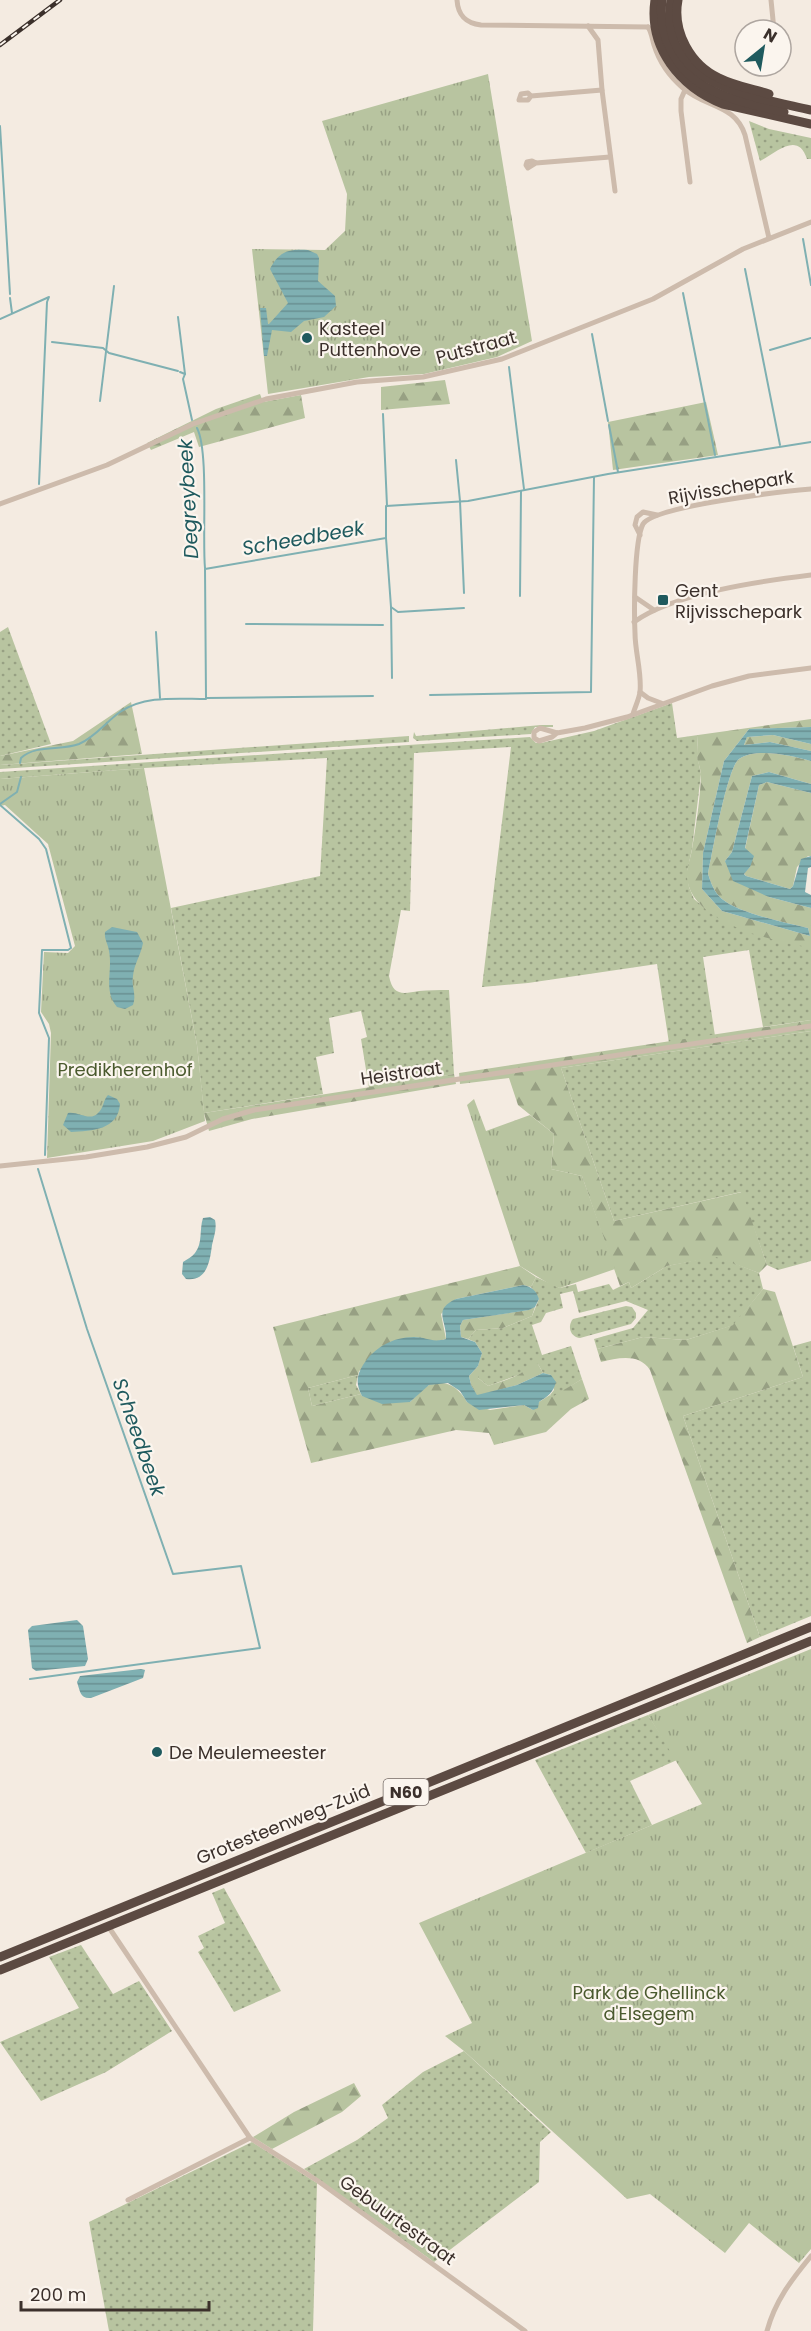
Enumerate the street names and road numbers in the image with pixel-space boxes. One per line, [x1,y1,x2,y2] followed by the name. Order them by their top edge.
[433,324,519,370] street label: Putstraat
[666,464,796,510] street label: Rijvisschepark
[359,1055,443,1091] street label: Heistraat
[192,1778,374,1870] street label: Grotesteenweg-Zuid
[384,1779,428,1805] road number: N60
[335,2169,461,2271] street label: Gebuurtestraat

